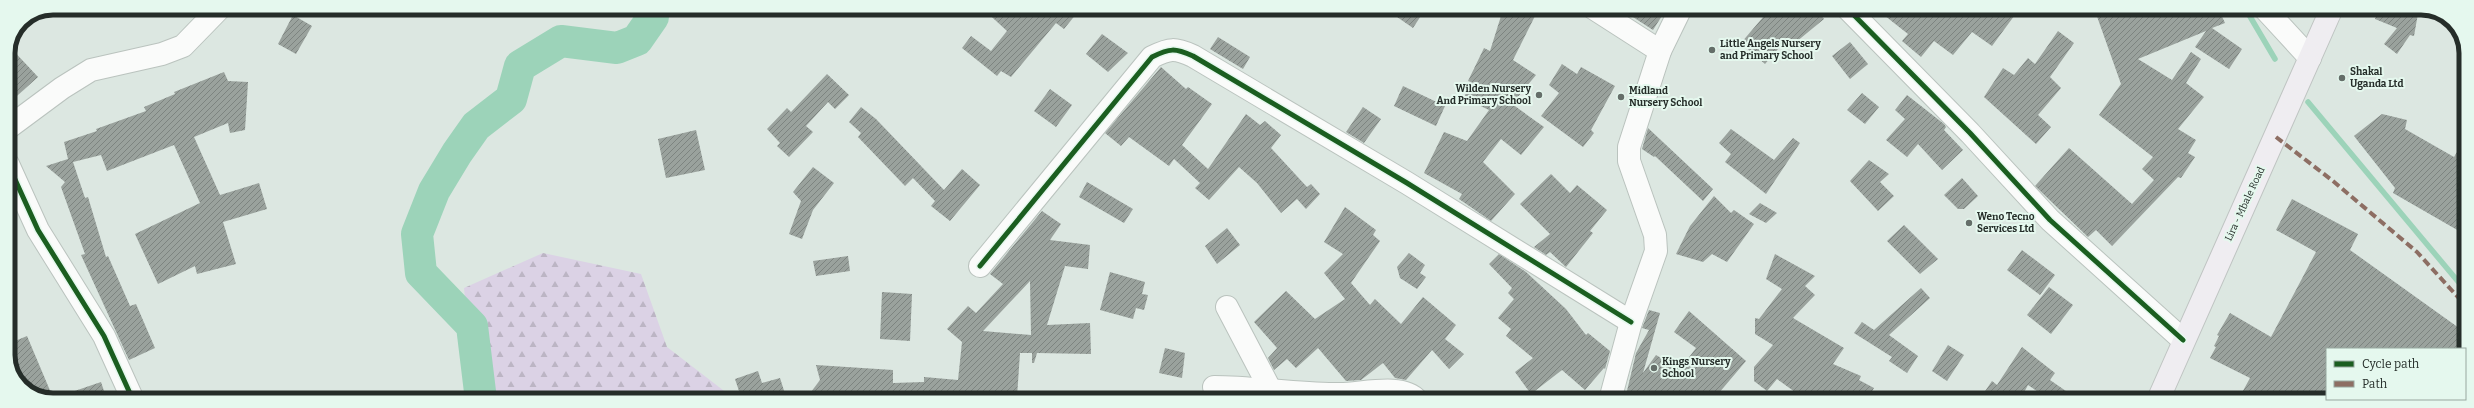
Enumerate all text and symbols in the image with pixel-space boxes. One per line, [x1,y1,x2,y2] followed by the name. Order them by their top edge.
[1720,38,1821,62] place label: Little Angels Nursery and Primary School
[1707,45,1717,55] marker: Little Angels Nursery and Primary School
[2350,66,2403,90] place label: Shakal Uganda Ltd
[2337,73,2347,83] marker: Shakal Uganda Ltd
[1436,83,1531,107] place label: Wilden Nursery And Primary School
[1629,85,1702,109] place label: Midland Nursery School
[1534,90,1544,100] marker: Wilden Nursery And Primary School
[1616,92,1626,102] marker: Midland Nursery School
[2223,165,2267,243] street label: Lira - Mbale Road
[1977,211,2035,235] place label: Weno Tecno Services Ltd
[1964,218,1974,228] marker: Weno Tecno Services Ltd
[2326,348,2466,400] legend
[1662,356,1731,380] place label: Kings Nursery School
[2362,357,2420,371] text: Cycle path
[1649,363,1659,373] marker: Kings Nursery School
[2362,377,2388,391] text: Path

